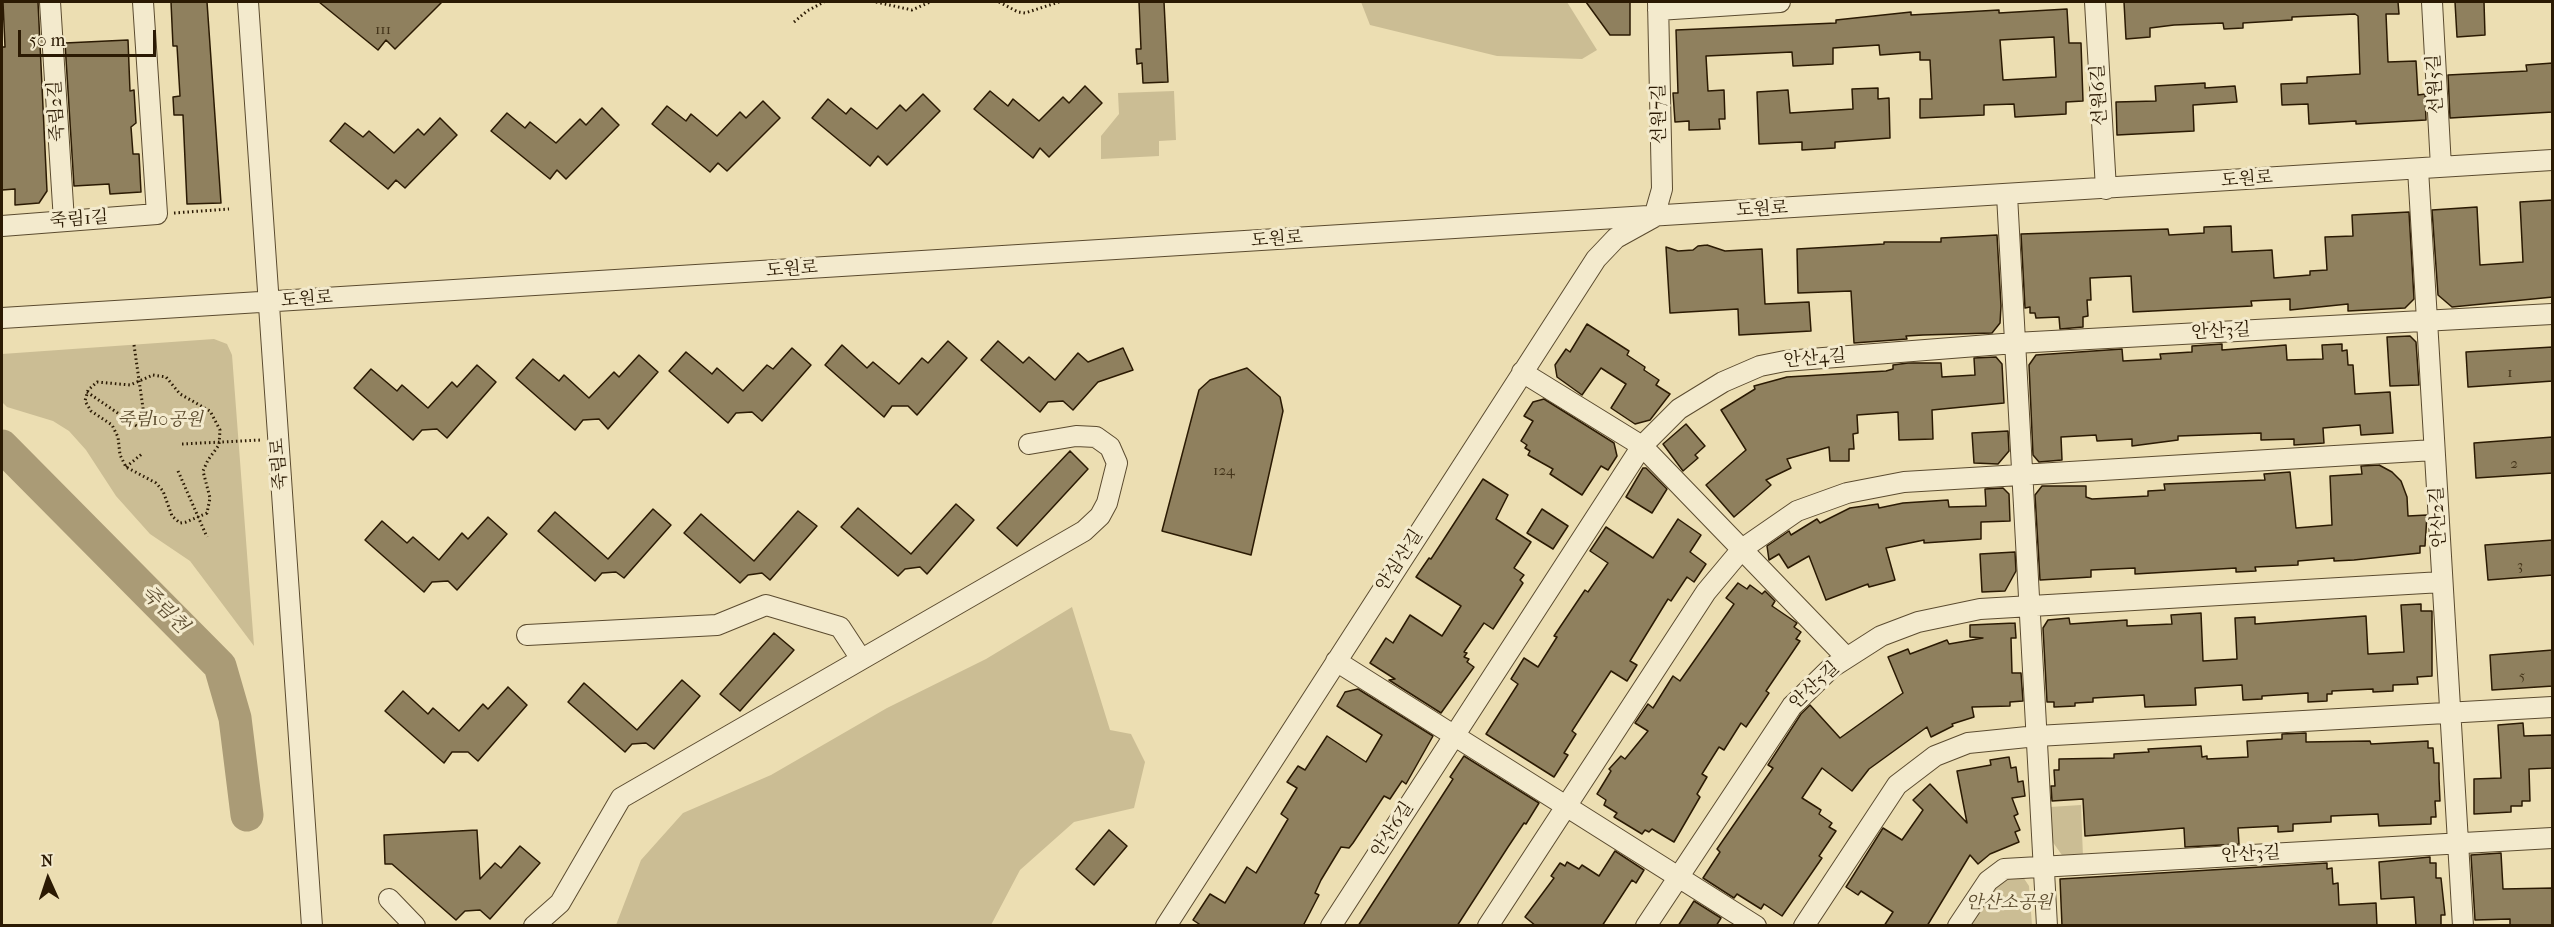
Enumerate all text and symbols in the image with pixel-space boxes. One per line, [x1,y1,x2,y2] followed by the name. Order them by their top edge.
[21,18,159,56] scale bar
[375,21,391,39] house number: 111
[29,30,65,51] text: 50 m
[2424,54,2448,114] street label: 선원5길
[2088,64,2112,126] street label: 선원6길
[45,80,69,142] street label: 죽림2길
[1649,83,1671,145] street label: 선원7길
[2220,167,2274,193] street label: 도원로
[1735,198,1789,222] street label: 도원로
[49,207,109,233] street label: 죽림1길
[1250,227,1304,253] street label: 도원로
[765,257,819,283] street label: 도원로
[280,287,334,313] street label: 도원로
[2191,320,2251,344] street label: 안산3길
[1783,346,1847,372] street label: 안산4길
[2507,364,2513,382] house number: 1
[117,410,203,432] park label: 죽림10공원
[267,437,293,491] street label: 죽림로
[2510,455,2518,473] house number: 2
[1213,462,1235,480] house number: 124
[2427,486,2451,548] street label: 안산2길
[1372,526,1428,596] street label: 안심산길
[2517,557,2523,575] house number: 3
[135,581,193,639] water label: 죽림천
[1786,658,1844,714] street label: 안산5길
[2519,667,2525,685] house number: 5
[1367,798,1419,862] street label: 안산6길
[2221,843,2281,867] street label: 안산3길
[18,849,78,909] north arrow
[40,851,54,870] text: N
[1966,893,2052,915] park label: 안산소공원

